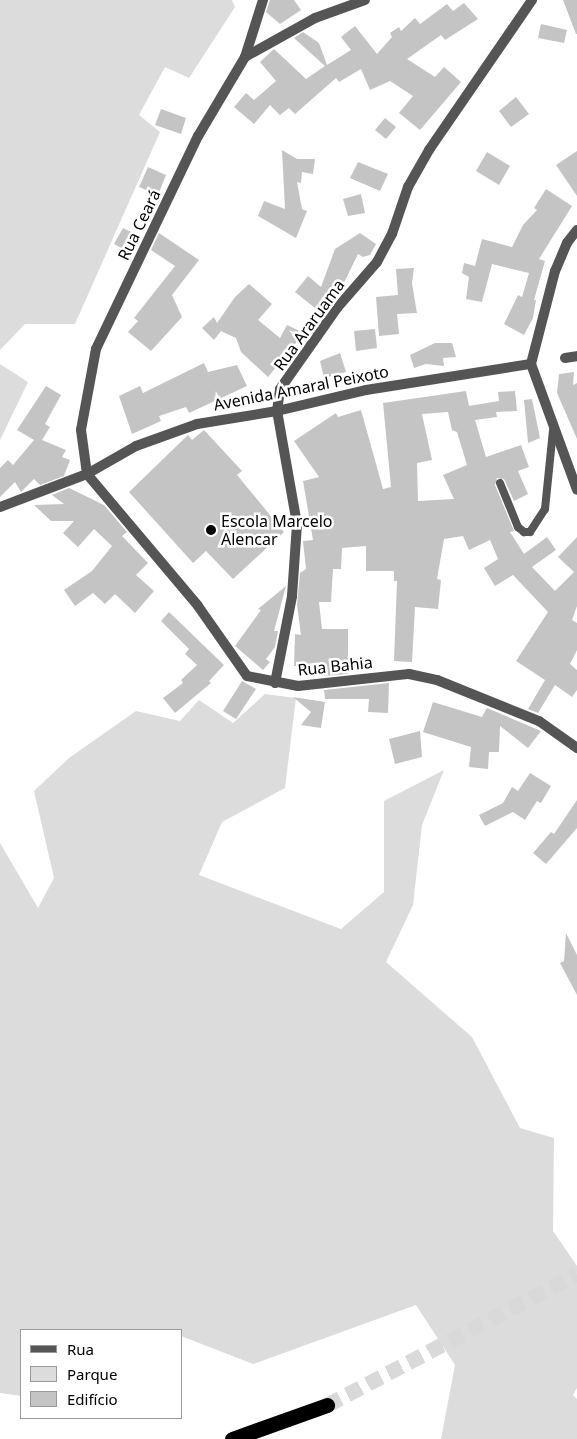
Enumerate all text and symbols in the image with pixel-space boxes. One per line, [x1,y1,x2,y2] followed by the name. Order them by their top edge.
[114,186,164,264] street label: Rua Ceará
[270,276,348,374] street label: Rua Araruama
[212,362,390,414] street label: Avenida Amaral Peixoto
[221,511,332,549] place label: Escola Marcelo Alencar
[205,524,217,536] marker: Escola Marcelo Alencar
[297,653,373,679] street label: Rua Bahia
[20,1329,182,1419] legend
[67,1339,94,1359] text: Rua
[67,1364,117,1384] text: Parque
[67,1389,118,1409] text: Edifício

